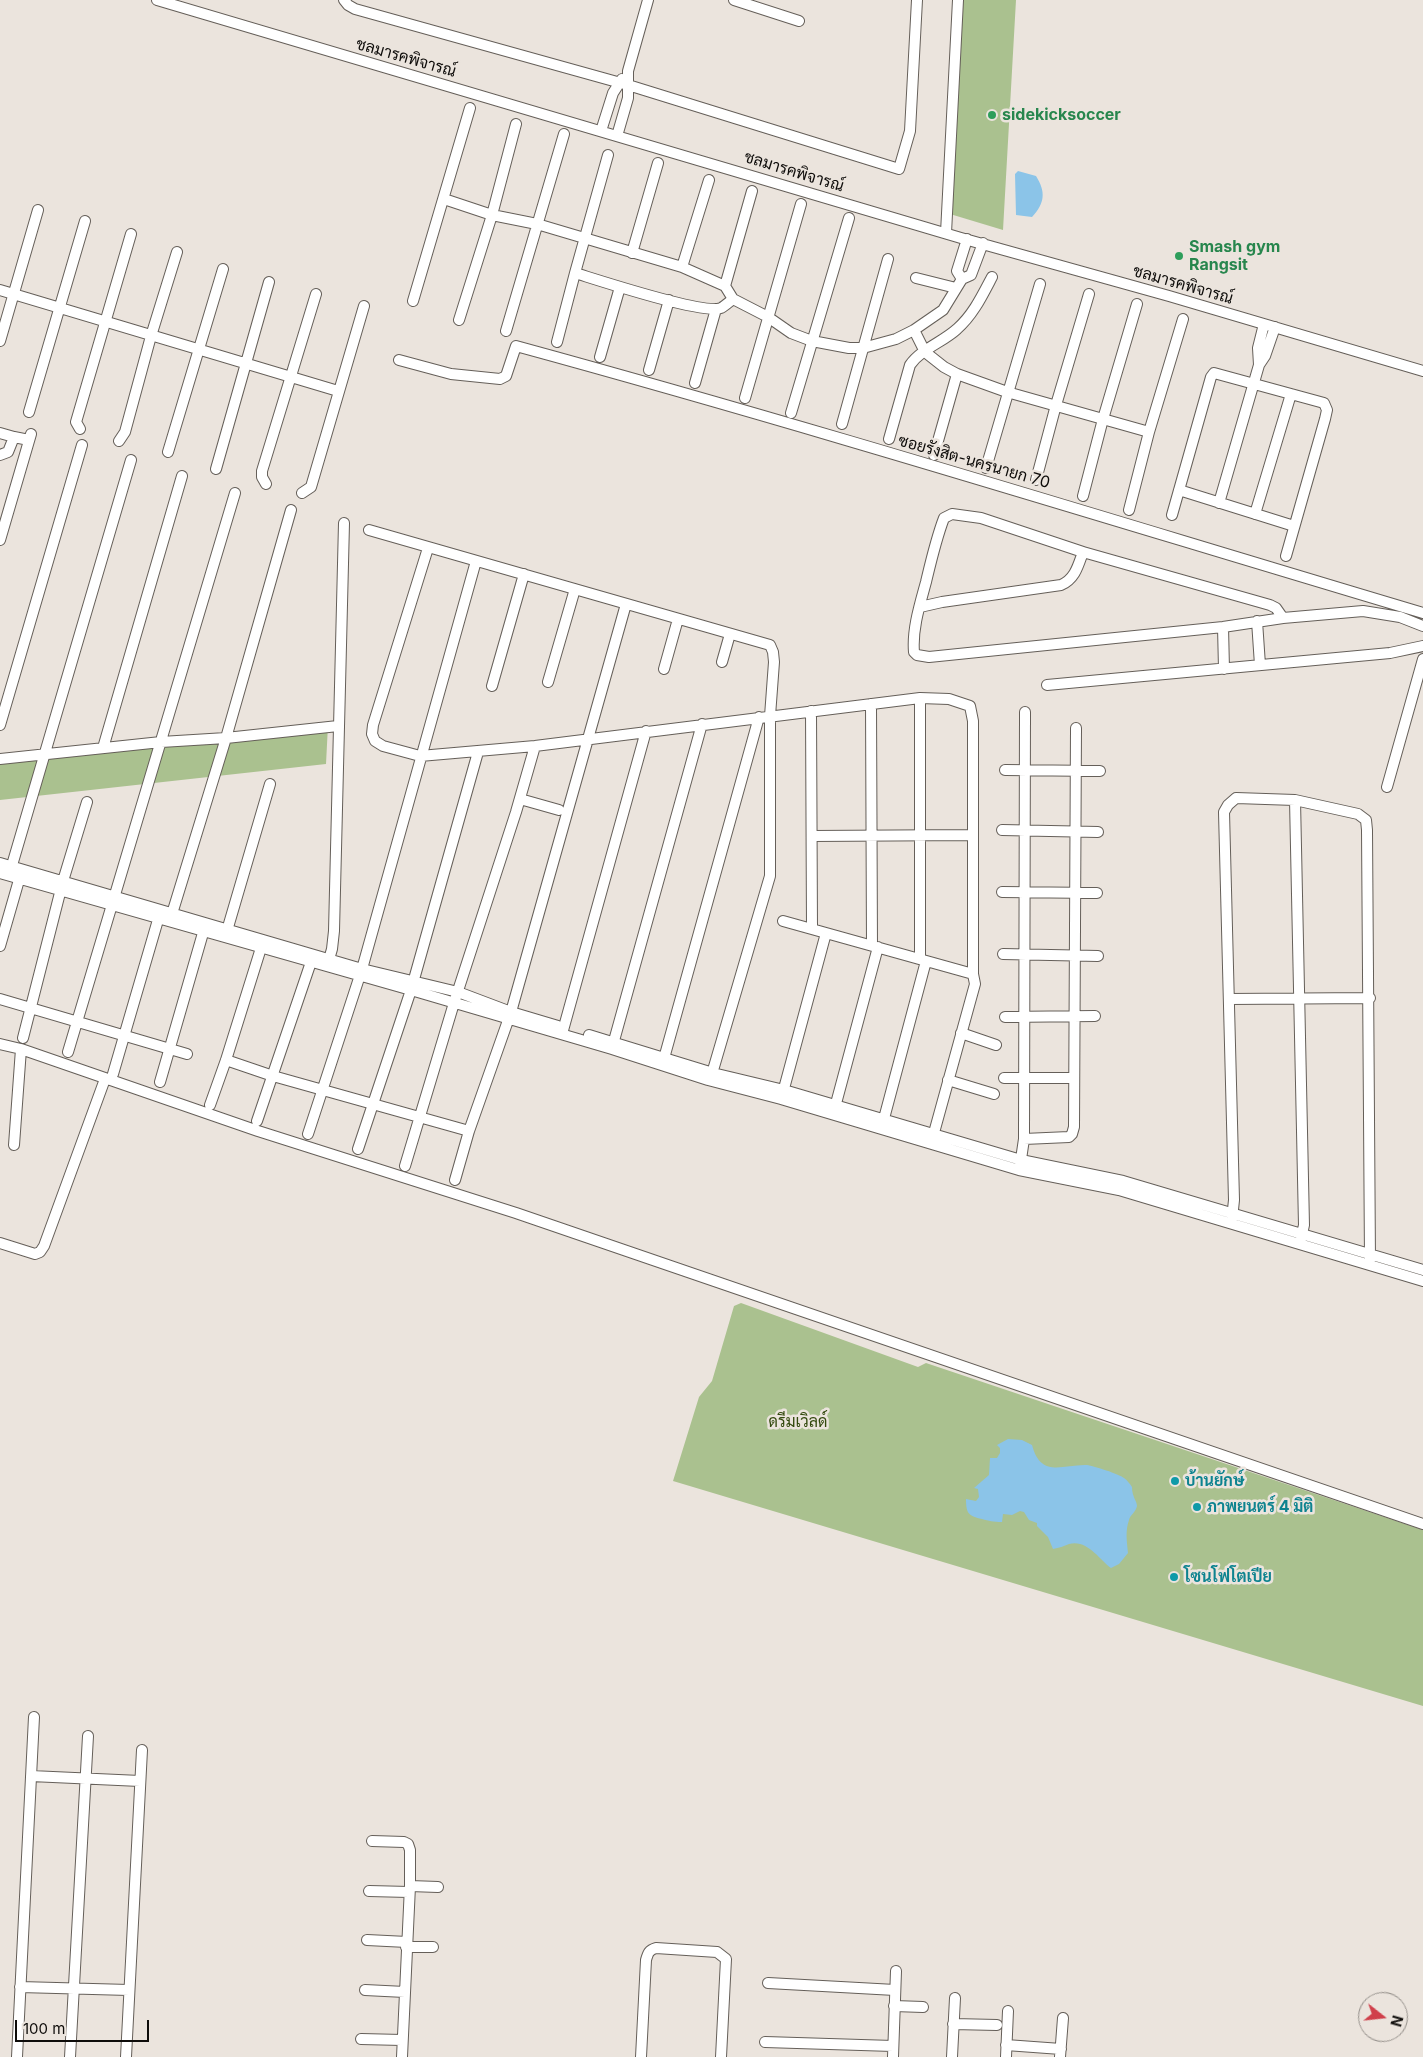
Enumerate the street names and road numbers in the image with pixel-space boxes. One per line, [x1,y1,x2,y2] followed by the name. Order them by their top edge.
[354,35,458,81] street label: ชลมารคพิจารณ์
[742,148,846,196] street label: ชลมารคพิจารณ์
[1131,262,1235,308] street label: ชลมารคพิจารณ์
[896,431,1052,493] street label: ซอยรังสิต-นครนายก 70

